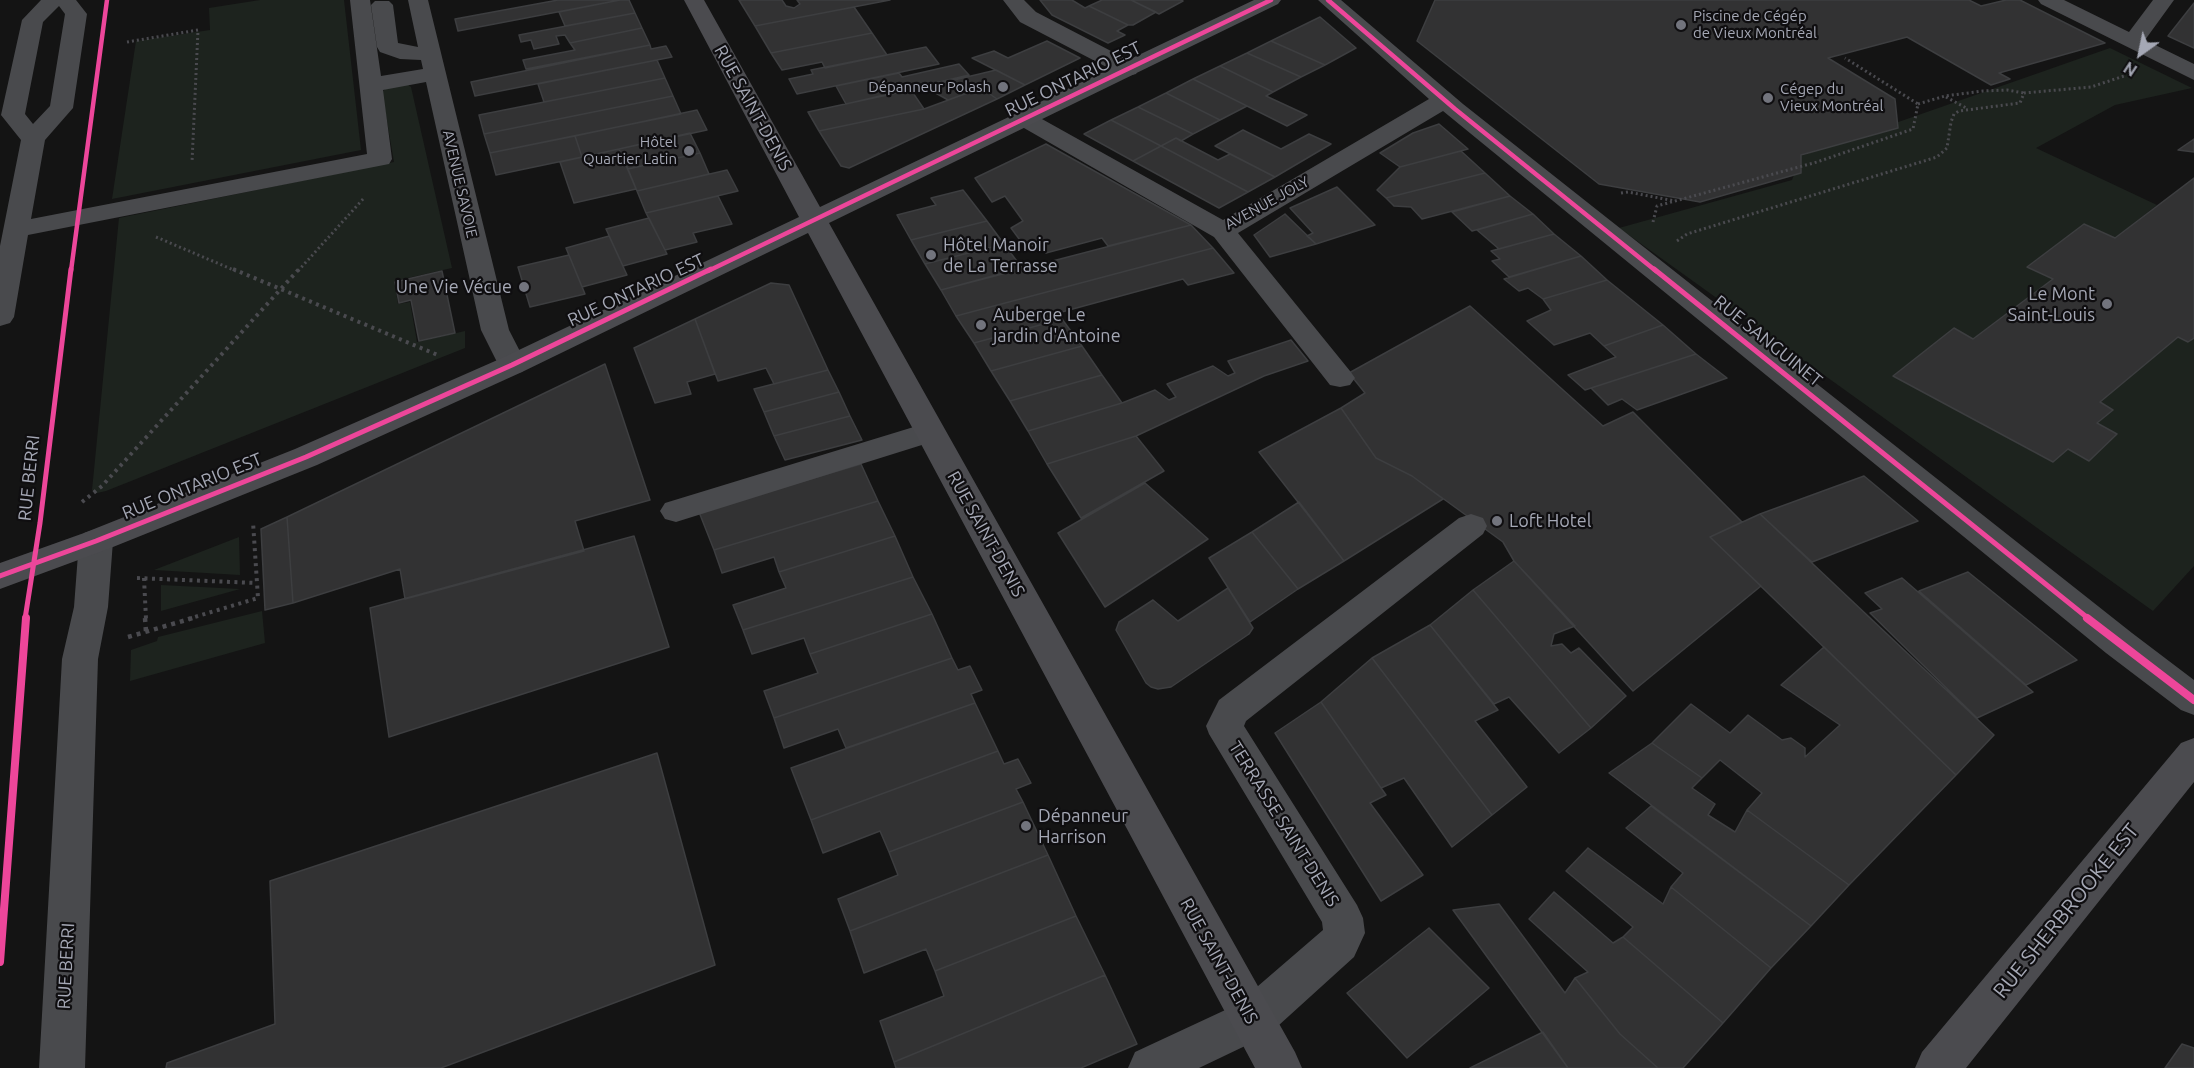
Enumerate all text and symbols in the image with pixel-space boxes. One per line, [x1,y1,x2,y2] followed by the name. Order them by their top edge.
[1693,7,1817,42] place label: Piscine de Cégép de Vieux Montréal
[1674,18,1688,32] marker: Piscine de Cégép de Vieux Montréal
[2110,24,2170,84] north arrow
[1001,37,1145,121] street label: RUE ONTARIO EST
[709,41,797,175] street label: RUE SAINT-DENIS
[2120,58,2140,80] text: N
[868,78,991,96] place label: Dépanneur Polash
[996,80,1010,94] marker: Dépanneur Polash
[1780,80,1883,115] place label: Cégep du Vieux Montréal
[1761,91,1775,105] marker: Cégep du Vieux Montréal
[439,128,481,240] street label: AVENUE SAVOIE
[583,133,677,168] place label: Hôtel Quartier Latin
[682,144,696,158] marker: Hôtel Quartier Latin
[1222,172,1312,234] street label: AVENUE JOLY
[943,234,1058,276] place label: Hôtel Manoir de La Terrasse
[924,248,938,262] marker: Hôtel Manoir de La Terrasse
[564,249,708,331] street label: RUE ONTARIO EST
[396,276,512,298] place label: Une Vie Vécue
[517,280,531,294] marker: Une Vie Vécue
[2008,283,2095,326] place label: Le Mont Saint-Louis
[1709,291,1827,391] street label: RUE SANGUINET
[2100,297,2114,311] marker: Le Mont Saint-Louis
[993,304,1121,346] place label: Auberge Le jardin d'Antoine
[974,318,988,332] marker: Auberge Le jardin d'Antoine
[14,434,44,522] street label: RUE BERRI
[119,448,265,524] street label: RUE ONTARIO EST
[942,467,1030,601] street label: RUE SAINT-DENIS
[1509,510,1592,532] place label: Loft Hotel
[1490,514,1504,528] marker: Loft Hotel
[1224,737,1344,911] street label: TERRASSE SAINT-DENIS
[1038,805,1128,848] place label: Dépanneur Harrison
[1019,819,1033,833] marker: Dépanneur Harrison
[1988,819,2144,1003] street label: RUE SHERBROOKE EST
[1175,894,1263,1028] street label: RUE SAINT-DENIS
[53,922,79,1010] street label: RUE BERRI

